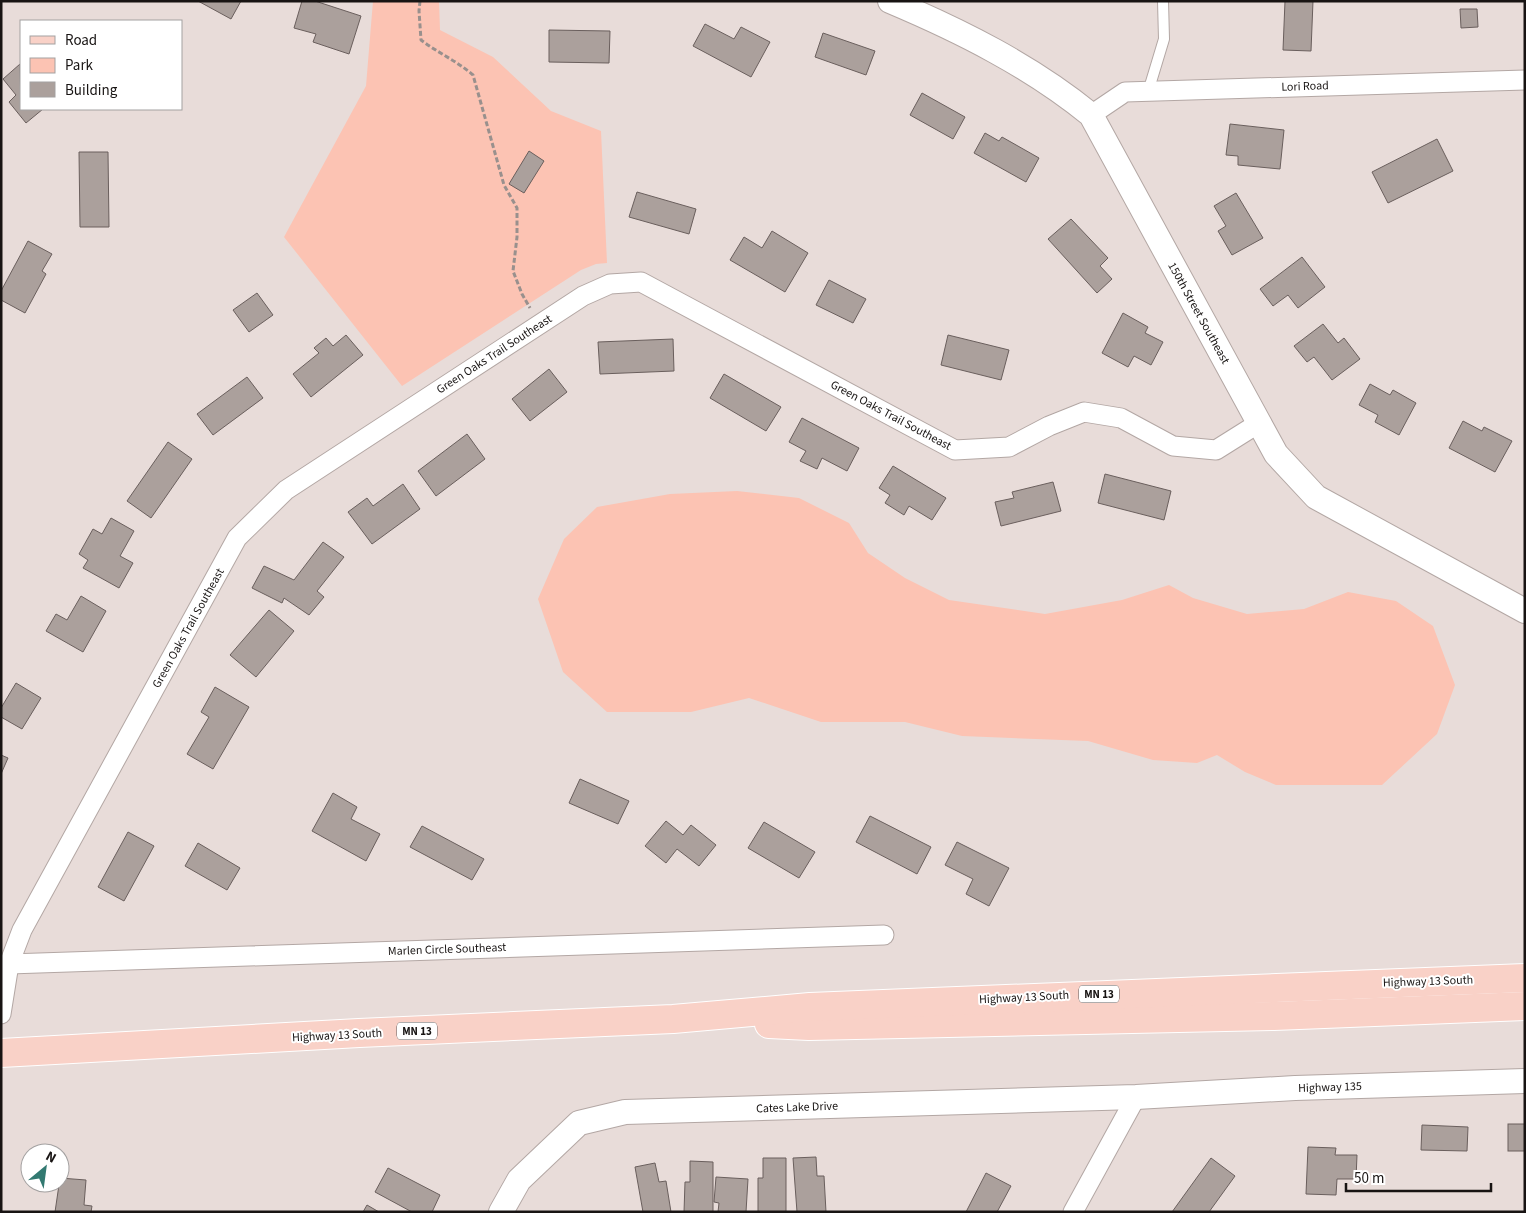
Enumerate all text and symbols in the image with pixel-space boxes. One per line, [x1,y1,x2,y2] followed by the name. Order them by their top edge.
[20,20,182,110] legend
[65,30,97,51] text: Road
[65,55,94,76] text: Park
[1281,77,1329,96] street label: Lori Road
[65,80,118,101] text: Building
[1163,259,1234,367] street label: 150th Street Southeast
[433,311,555,398] street label: Green Oaks Trail Southeast
[827,376,954,455] street label: Green Oaks Trail Southeast
[148,565,229,691] street label: Green Oaks Trail Southeast
[388,939,506,960] street label: Marlen Circle Southeast
[1383,971,1473,992] street label: Highway 13 South
[1079,986,1119,1002] road number: MN 13
[979,987,1070,1008] street label: Highway 13 South
[397,1022,437,1040] road number: MN 13
[292,1025,383,1046] street label: Highway 13 South
[1298,1078,1362,1097] street label: Highway 135
[756,1098,838,1117] street label: Cates Lake Drive
[20,1143,70,1193] north arrow
[42,1147,60,1169] text: N
[1346,1160,1491,1192] scale bar
[1354,1168,1384,1189] text: 50 m

